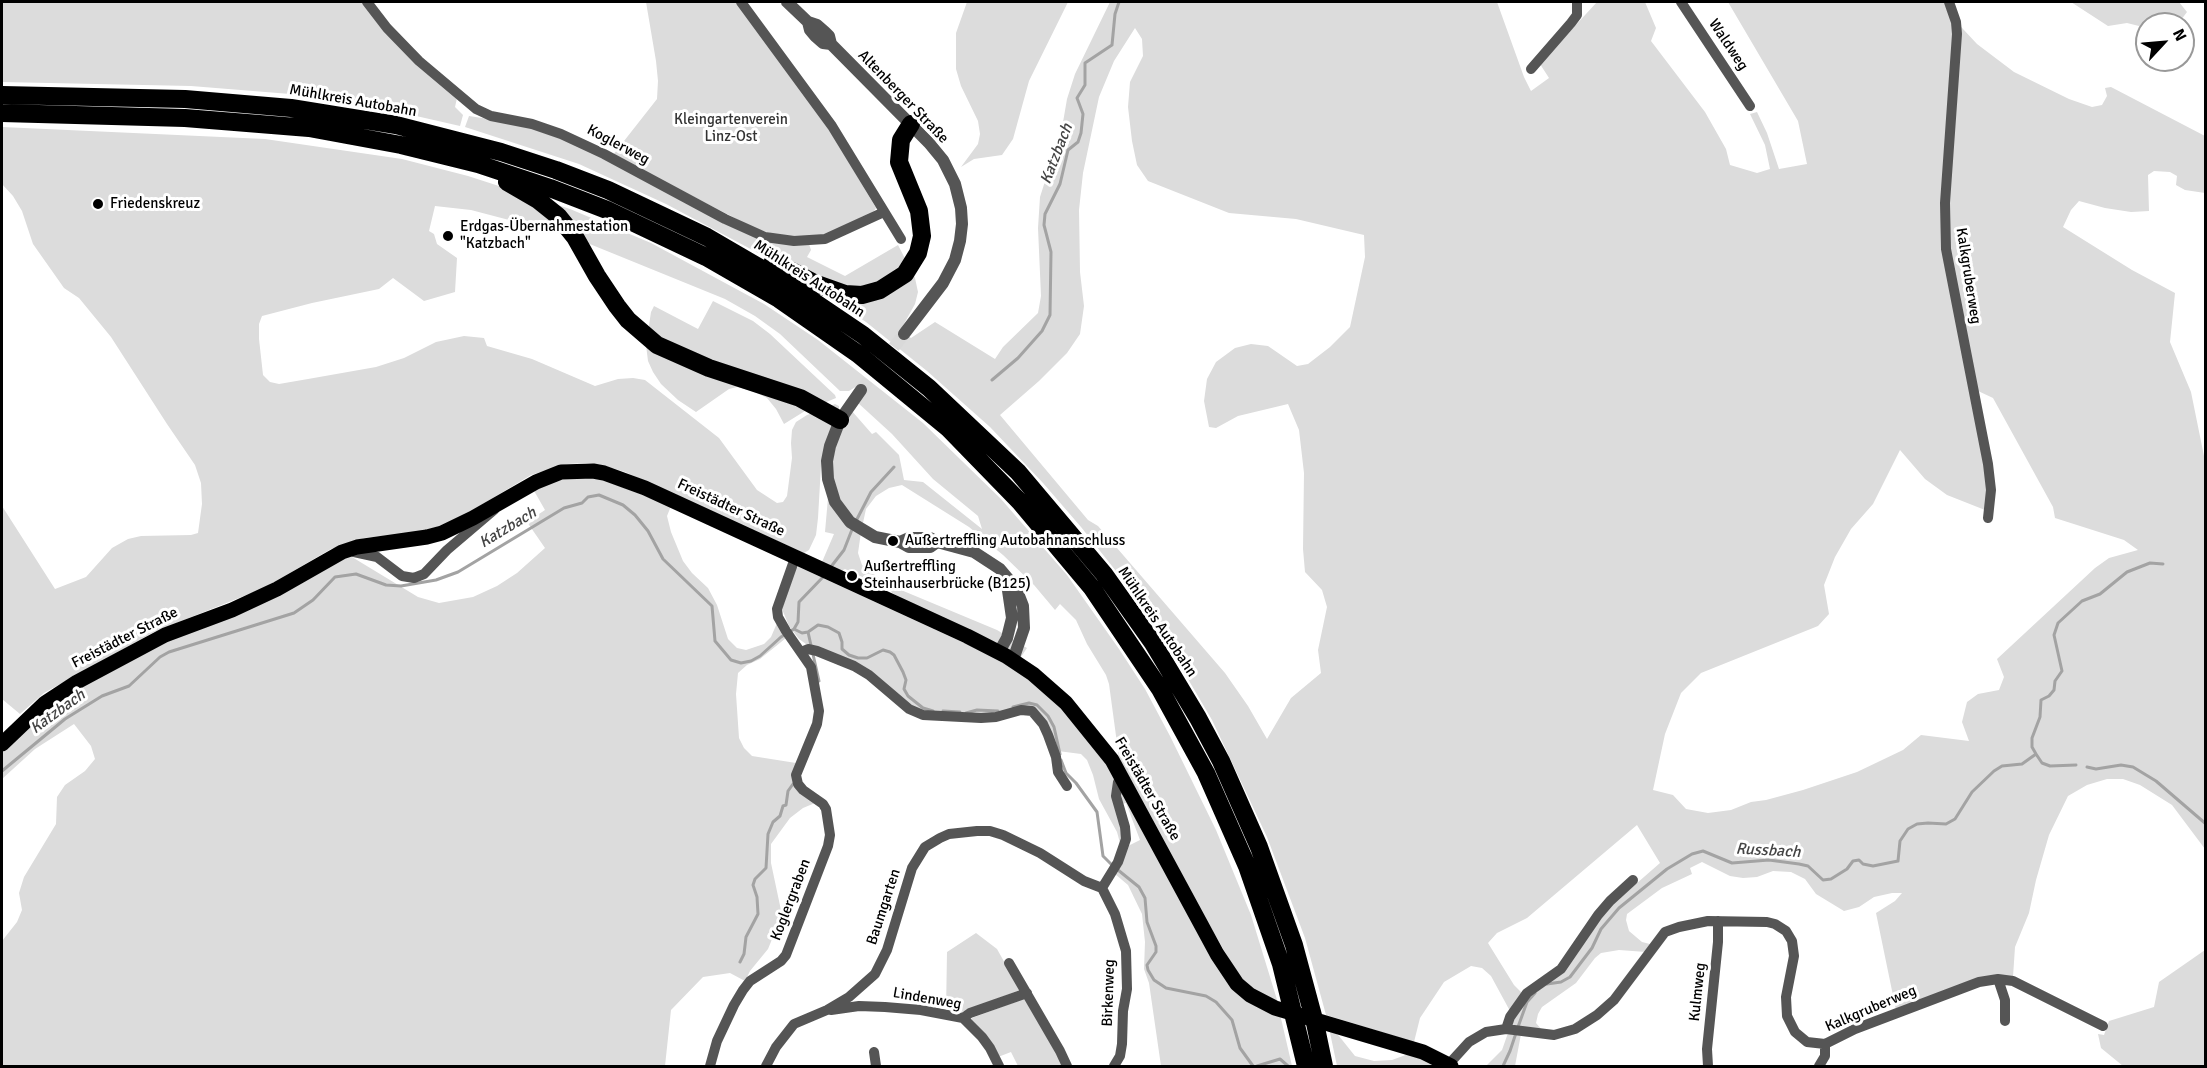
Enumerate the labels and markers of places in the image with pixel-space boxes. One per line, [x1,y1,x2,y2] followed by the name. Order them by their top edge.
[110,195,200,213] place label: Friedenskreuz
[91,197,105,211] marker: Friedenskreuz
[460,218,628,253] place label: Erdgas-Übernahmestation "Katzbach"
[441,229,455,243] marker: Erdgas-Übernahmestation "Katzbach"
[905,532,1125,550] place label: Außertreffling Autobahnanschluss
[886,534,900,548] marker: Außertreffling Autobahnanschluss
[864,558,1031,593] place label: Außertreffling Steinhauserbrücke (B125)
[845,569,859,583] marker: Außertreffling Steinhauserbrücke (B125)

